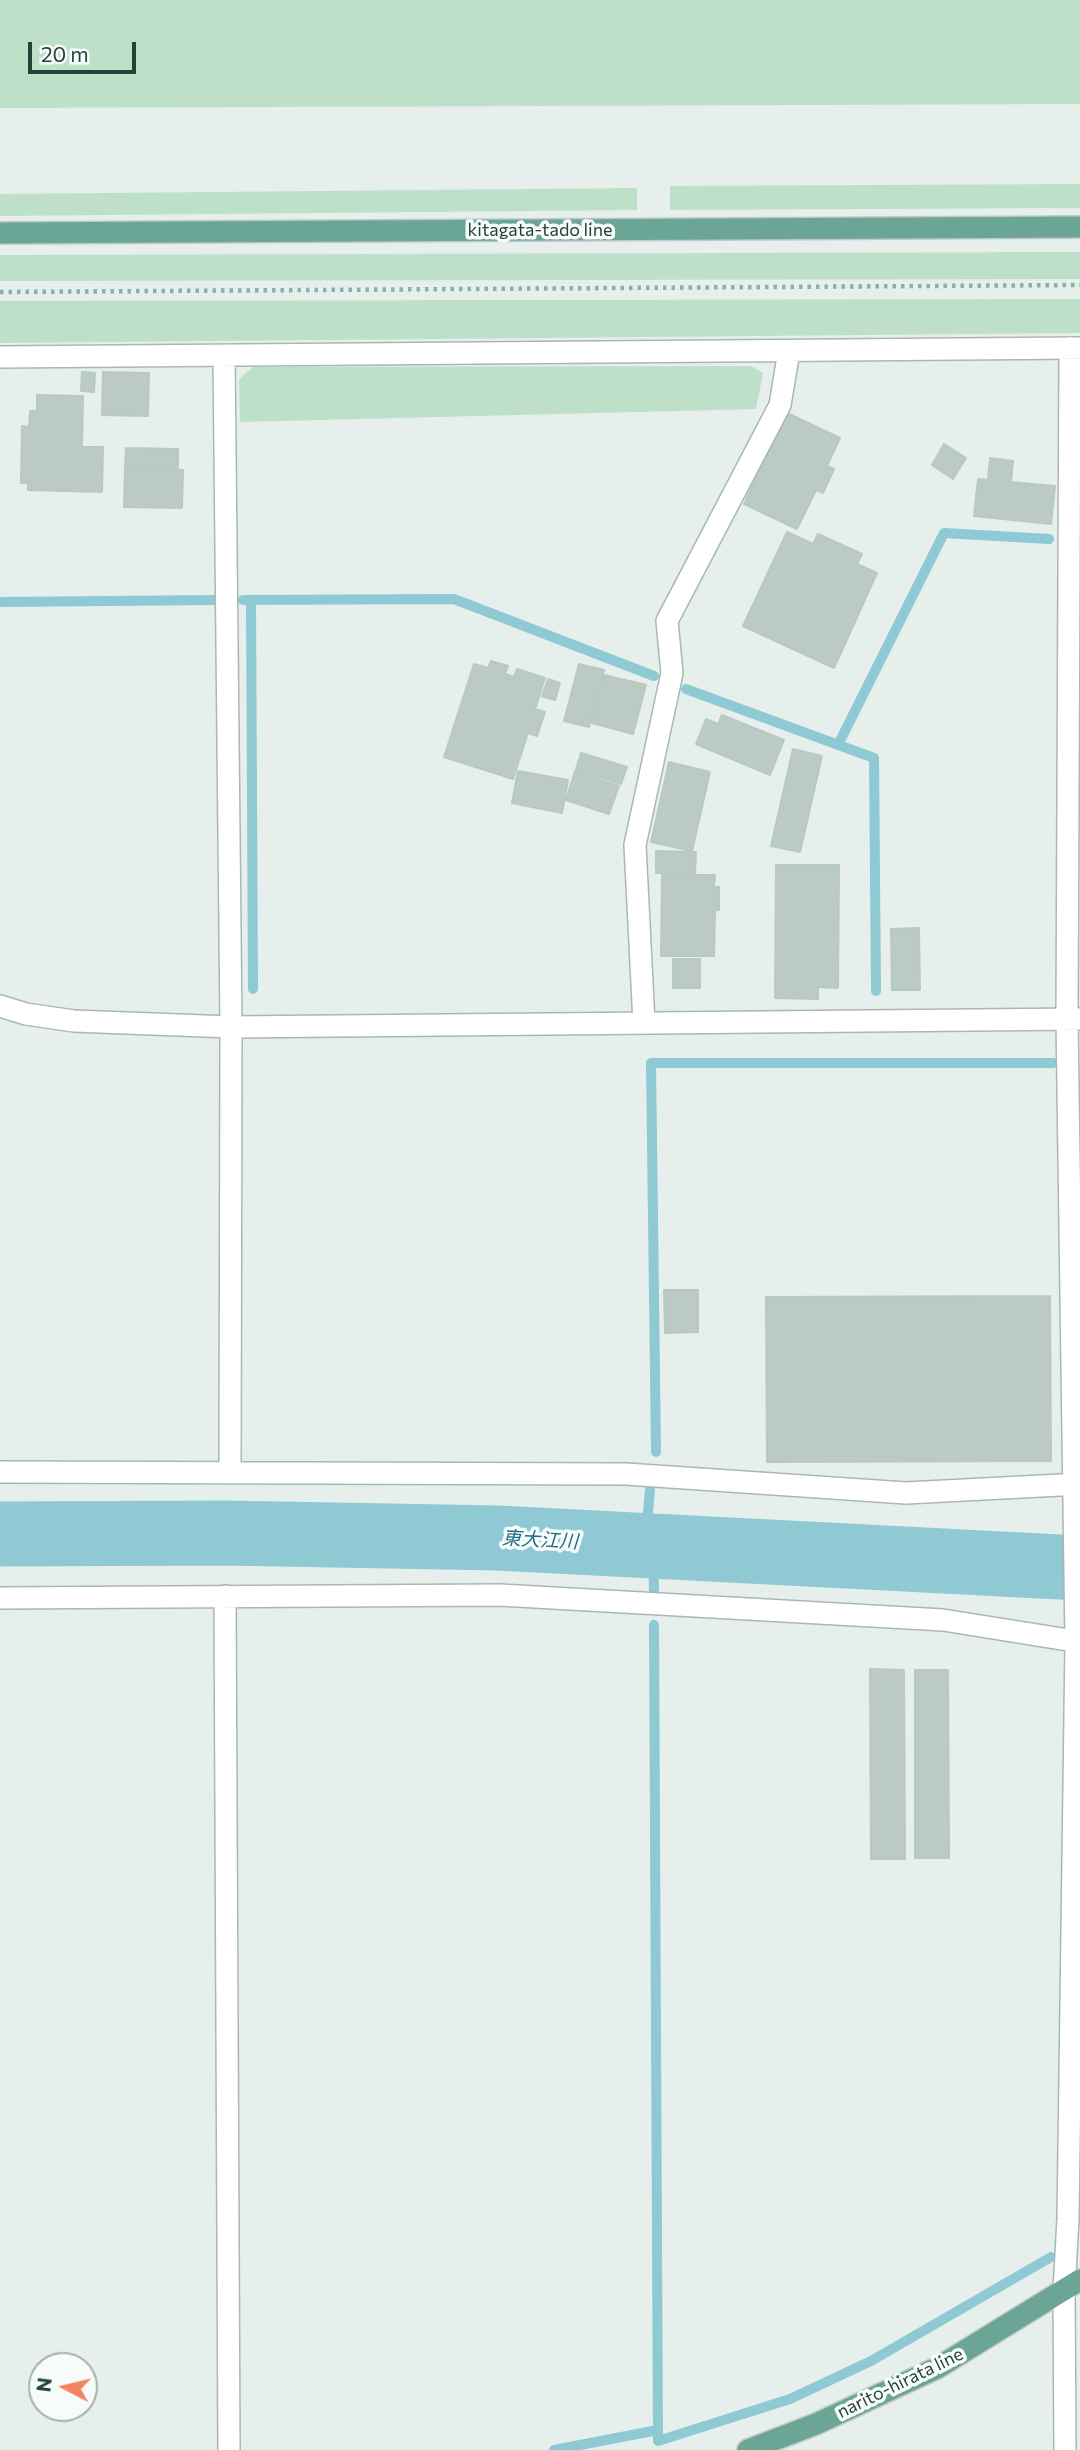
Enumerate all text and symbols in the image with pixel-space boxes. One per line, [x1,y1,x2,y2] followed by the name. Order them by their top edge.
[32,28,140,72] scale bar
[41,41,89,66] text: 20 m
[467,219,613,241] street label: kitagata-tado line
[501,1527,579,1553] water label: 東大江川
[833,2343,967,2423] street label: narito-hirata line
[28,2352,98,2422] north arrow
[31,2376,56,2393] text: N

